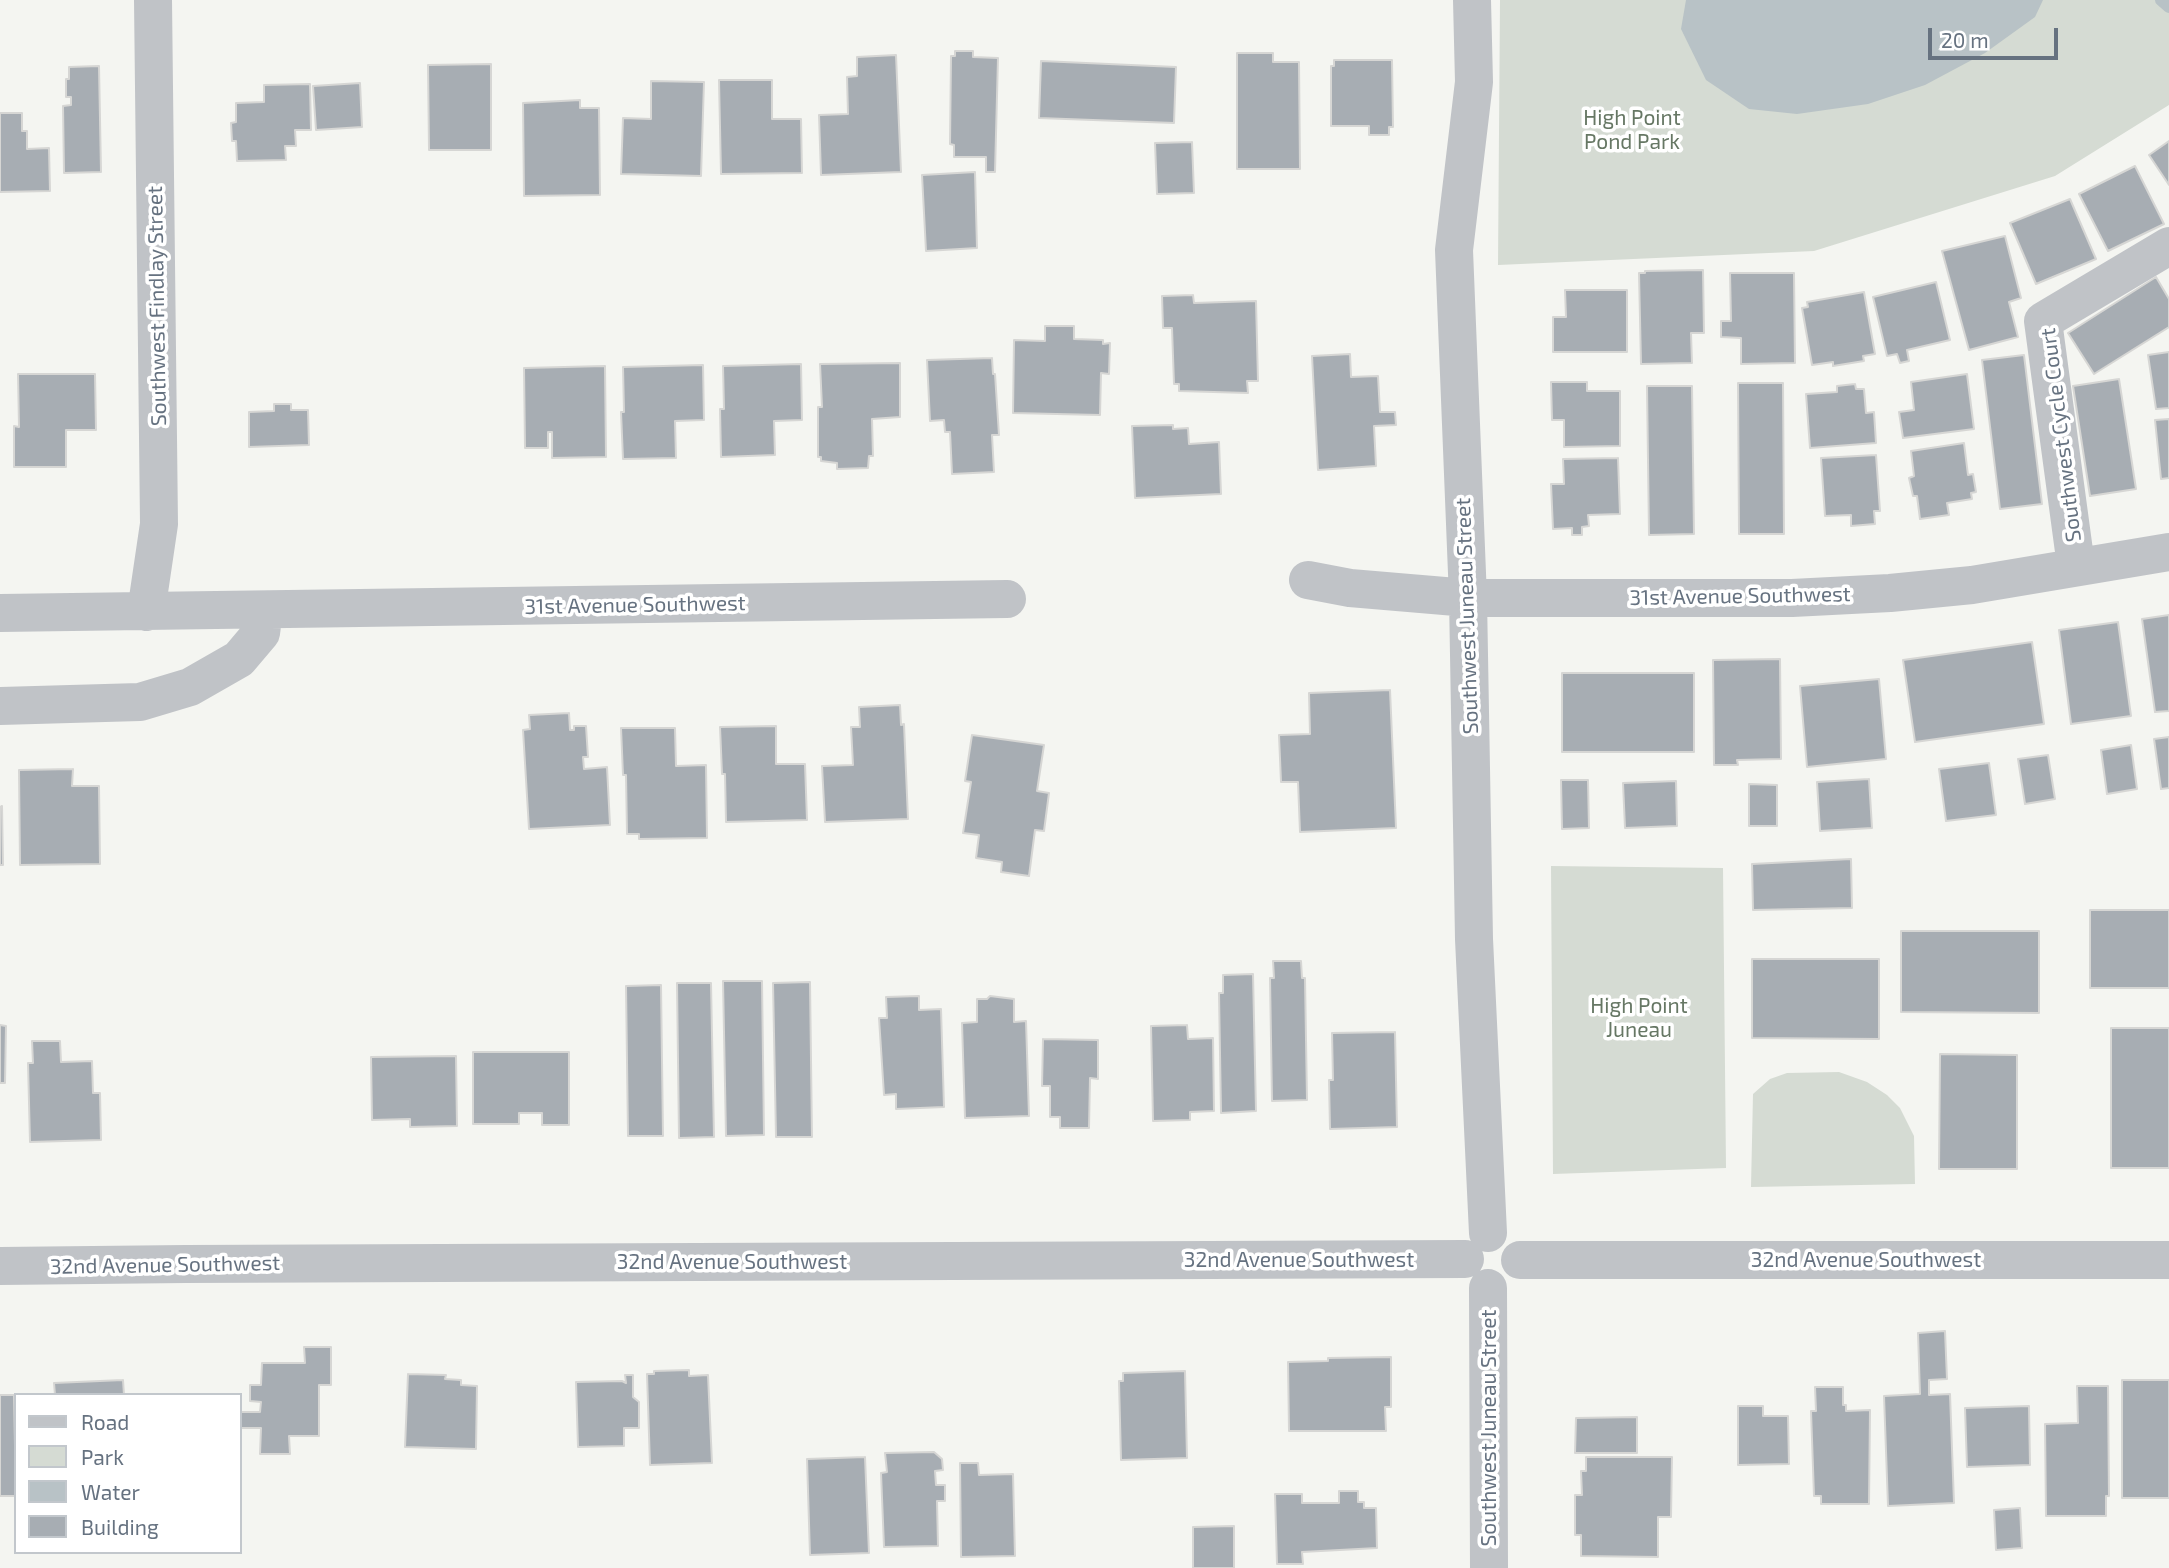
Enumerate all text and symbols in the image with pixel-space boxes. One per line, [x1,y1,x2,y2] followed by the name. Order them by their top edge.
[1931,14,2060,58] scale bar
[1941,27,1989,52] text: 20 m
[1583,105,1681,155] park label: High Point Pond Park
[142,186,172,426] street label: Southwest Findlay Street
[2035,327,2087,543] street label: Southwest Cycle Court
[1450,497,1484,735] street label: Southwest Juneau Street
[1629,581,1851,611] street label: 31st Avenue Southwest
[524,590,746,620] street label: 31st Avenue Southwest
[1590,993,1688,1043] park label: High Point Juneau
[1184,1247,1414,1273] street label: 32nd Avenue Southwest
[1751,1247,1981,1273] street label: 32nd Avenue Southwest
[617,1249,847,1275] street label: 32nd Avenue Southwest
[50,1250,280,1280] street label: 32nd Avenue Southwest
[1476,1310,1502,1546] street label: Southwest Juneau Street
[14,1393,242,1554] legend
[81,1409,129,1434] text: Road
[81,1444,124,1469] text: Park
[81,1479,140,1504] text: Water
[81,1514,159,1539] text: Building

